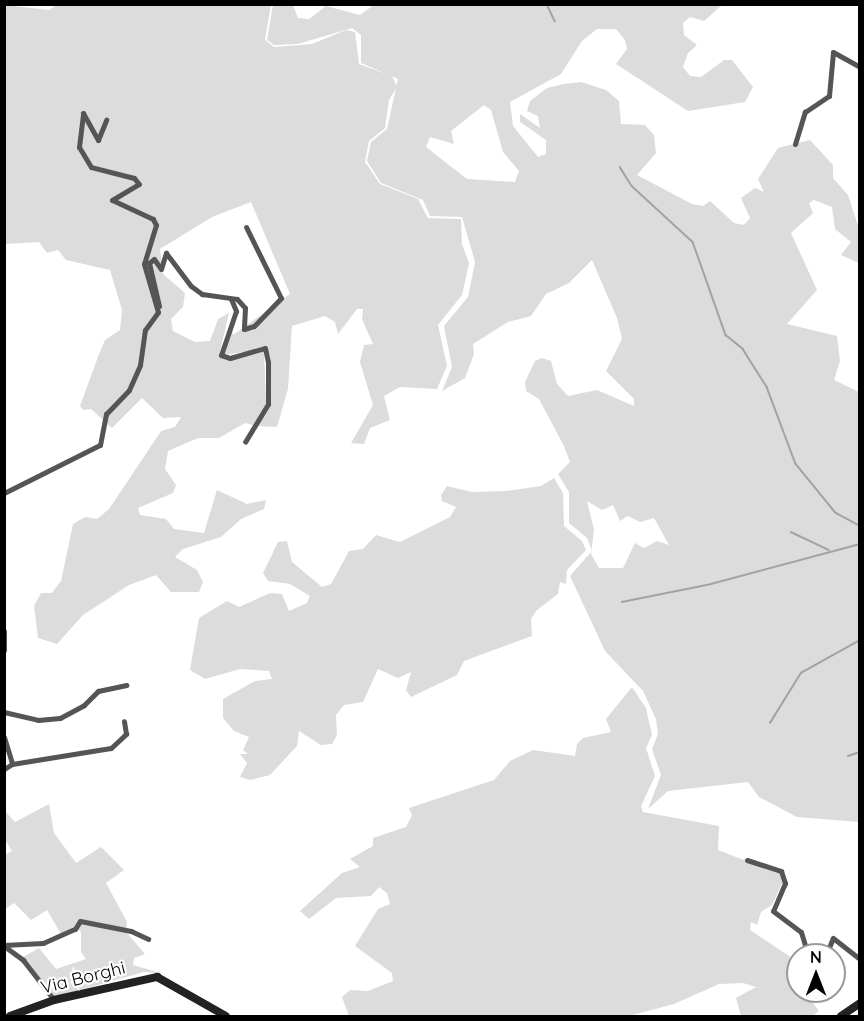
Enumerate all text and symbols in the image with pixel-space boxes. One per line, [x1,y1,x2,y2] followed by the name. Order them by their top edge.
[786,943,846,1003] north arrow
[810,947,822,967] text: N
[39,957,127,999] street label: Via Borghi

